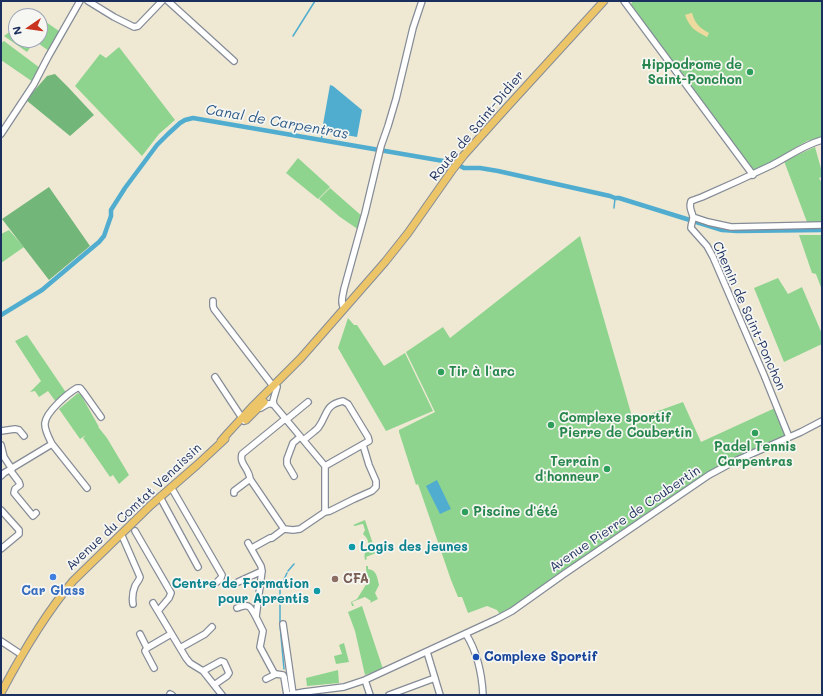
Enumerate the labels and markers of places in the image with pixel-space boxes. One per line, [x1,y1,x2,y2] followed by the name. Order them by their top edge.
[641,57,742,88] place label: Hippodrome de Saint-Ponchon
[745,67,755,77] marker: Hippodrome de Saint-Ponchon
[449,364,515,380] place label: Tir à l'arc
[436,367,446,377] marker: Tir à l'arc
[559,410,692,441] place label: Complexe sportif Pierre de Coubertin
[546,420,556,430] marker: Complexe sportif Pierre de Coubertin
[750,428,760,438] marker: Padel Tennis Carpentras
[714,439,796,470] place label: Padel Tennis Carpentras
[535,454,599,485] place label: Terrain d'honneur
[602,464,612,474] marker: Terrain d'honneur
[473,504,558,520] place label: Piscine d'été
[460,507,470,517] marker: Piscine d'été
[360,539,468,555] place label: Logis des jeunes
[347,542,357,552] marker: Logis des jeunes
[343,571,369,587] place label: CFA
[48,572,58,582] marker: Car Glass
[330,574,340,584] marker: CFA
[172,576,309,607] place label: Centre de Formation pour Aprentis
[21,583,85,599] place label: Car Glass
[312,586,322,596] marker: Centre de Formation pour Aprentis
[484,649,597,665] place label: Complexe Sportif
[471,652,481,662] marker: Complexe Sportif

